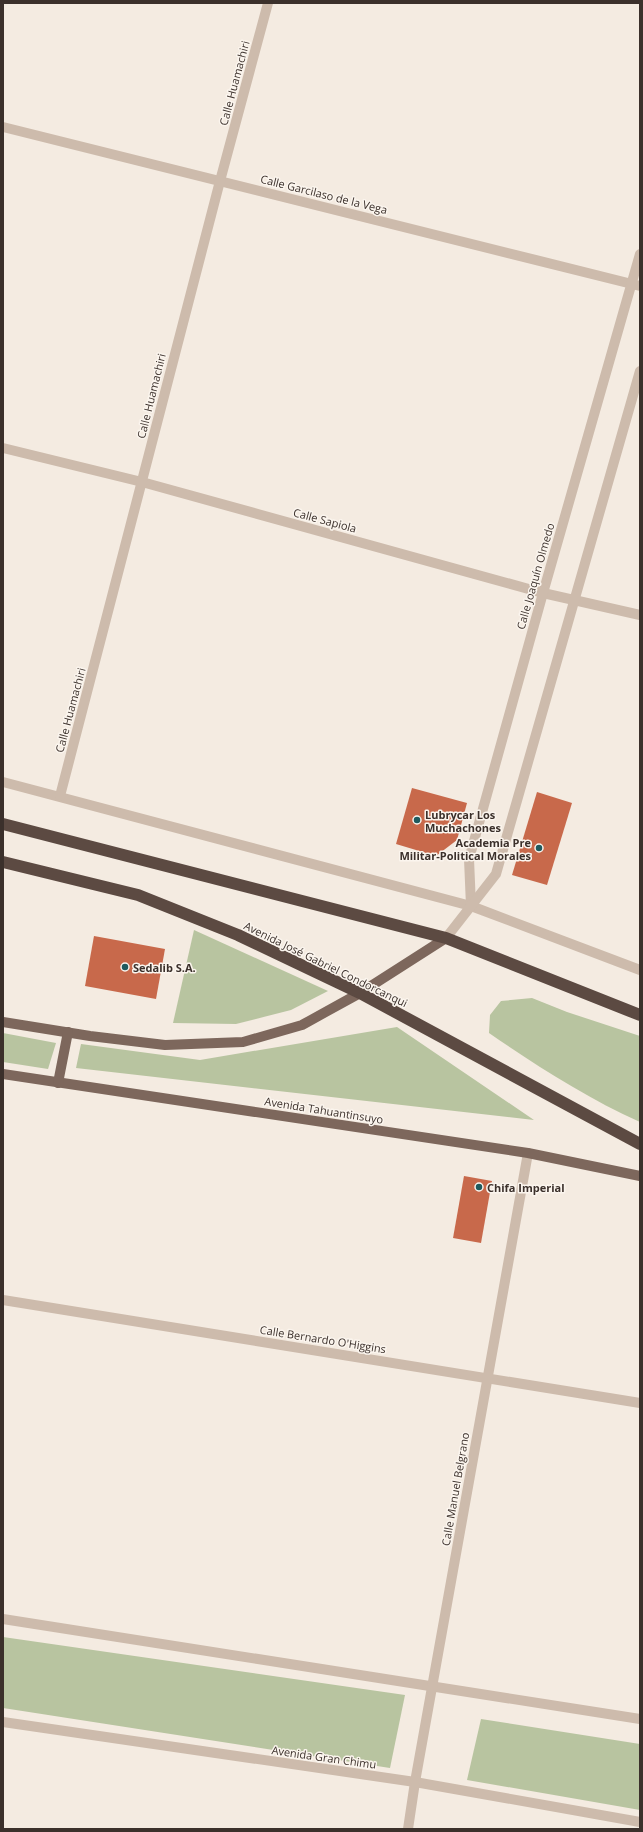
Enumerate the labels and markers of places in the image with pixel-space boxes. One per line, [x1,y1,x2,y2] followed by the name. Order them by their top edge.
[425,807,502,835] place label: Lubrycar Los Muchachones
[412,815,422,825] marker: Lubrycar Los Muchachones
[399,835,532,863] place label: Academia Pre Militar-Political Morales
[534,843,544,853] marker: Academia Pre Militar-Political Morales
[133,960,196,975] place label: Sedalib S.A.
[120,962,130,972] marker: Sedalib S.A.
[487,1180,565,1195] place label: Chifa Imperial
[474,1182,484,1192] marker: Chifa Imperial

